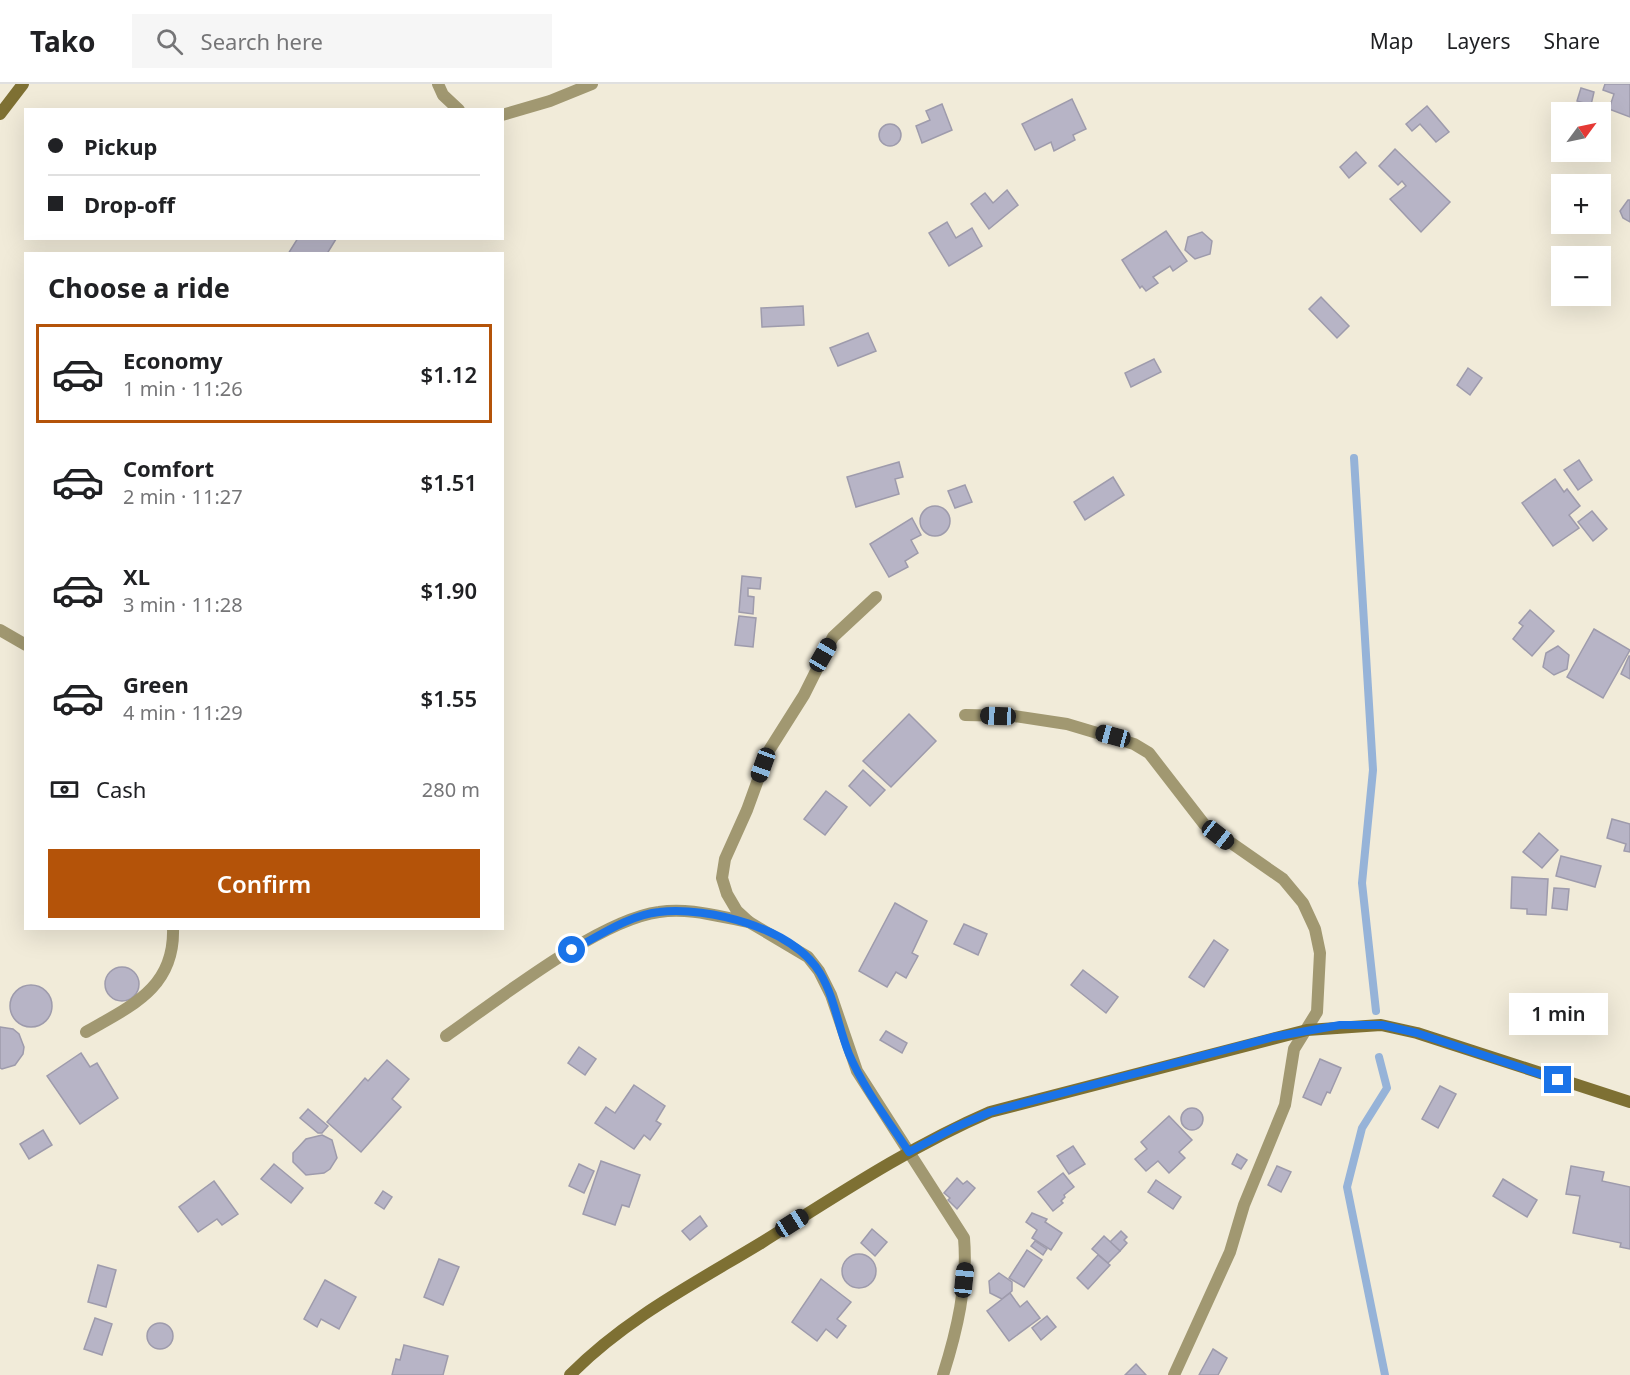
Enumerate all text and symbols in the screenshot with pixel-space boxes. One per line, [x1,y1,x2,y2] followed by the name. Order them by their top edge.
[132,14,552,68] search box
[30,22,96,60] text: Tako
[153,25,186,58] icon: search
[201,26,323,56] text: Search here
[1370,27,1414,55] text: Map
[1447,27,1511,55] text: Layers
[1544,27,1600,55] text: Share
[1551,102,1611,162] north arrow
[1551,102,1611,306] map controls
[84,131,157,161] text: Pickup
[1551,174,1611,234] button: +
[84,189,175,219] text: Drop-off
[1551,246,1611,306] button: −
[48,269,230,306] text: Choose a ride
[123,345,222,375] text: Economy
[51,347,105,401] icon: car
[421,359,477,389] text: $1.12
[123,375,243,402] text: 1 min · 11:26
[123,453,214,483] text: Comfort
[51,455,105,509] icon: car
[421,467,477,497] text: $1.51
[123,483,243,510] text: 2 min · 11:27
[123,561,150,591] text: XL
[51,563,105,617] icon: car
[421,575,477,605] text: $1.90
[123,591,243,618] text: 3 min · 11:28
[806,635,840,675] car
[123,669,189,699] text: Green
[51,671,105,725] icon: car
[421,683,477,713] text: $1.55
[123,699,243,726] text: 4 min · 11:29
[980,706,1016,726] car
[1093,723,1133,749] car
[748,745,778,785] car
[48,773,81,806] icon: cash
[96,774,146,804] text: Cash
[422,776,480,803] text: 280 m
[1198,817,1238,853] car
[48,849,480,918] button: Confirm
[558,936,585,963] route start
[1508,993,1608,1035] callout: 1 min
[1531,1000,1586,1027] text: 1 min
[1544,1066,1571,1093] route end
[772,1206,812,1240] car
[953,1261,975,1299] car

